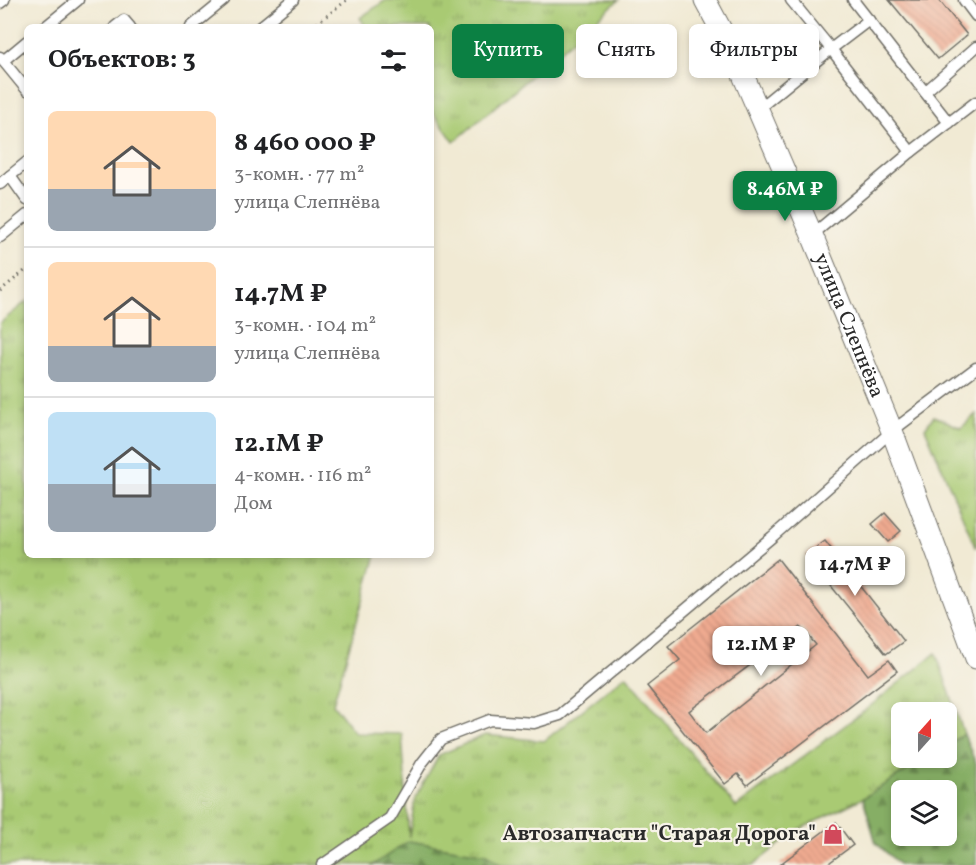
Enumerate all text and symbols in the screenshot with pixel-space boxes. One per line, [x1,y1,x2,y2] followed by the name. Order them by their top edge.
[452,24,564,78] chip: Купить
[576,24,677,78] chip: Снять
[689,24,819,78] chip: Фильтры
[48,42,196,78] text: Объектов: 3
[377,44,410,77] icon: filters
[234,125,376,161] text: 8 460 000 ₽
[96,135,168,207] icon: home
[234,161,364,189] text: 3-комн. · 77 m²
[730,171,840,222] pin: 8.46M ₽
[747,176,823,204] text: 8.46M ₽
[234,189,381,217] text: улица Слепнёва
[806,249,891,402] street label: улица Слепнёва
[234,276,327,312] text: 14.7M ₽
[96,286,168,358] icon: home
[234,312,376,340] text: 3-комн. · 104 m²
[234,340,381,368] text: улица Слепнёва
[234,426,324,462] text: 12.1M ₽
[96,436,168,508] icon: home
[234,462,371,490] text: 4-комн. · 116 m²
[234,490,273,518] text: Дом
[800,546,910,597] pin: 14.7M ₽
[819,551,891,579] text: 14.7M ₽
[706,626,816,677] pin: 12.1M ₽
[726,631,796,659] text: 12.1M ₽
[891,702,957,768] north arrow
[891,702,957,846] map controls
[891,780,957,846] button: layers
[503,820,816,849] place label: Автозапчасти "Старая Дорога"
[821,822,845,846] shop icon: Автозапчасти "Старая Дорога"

